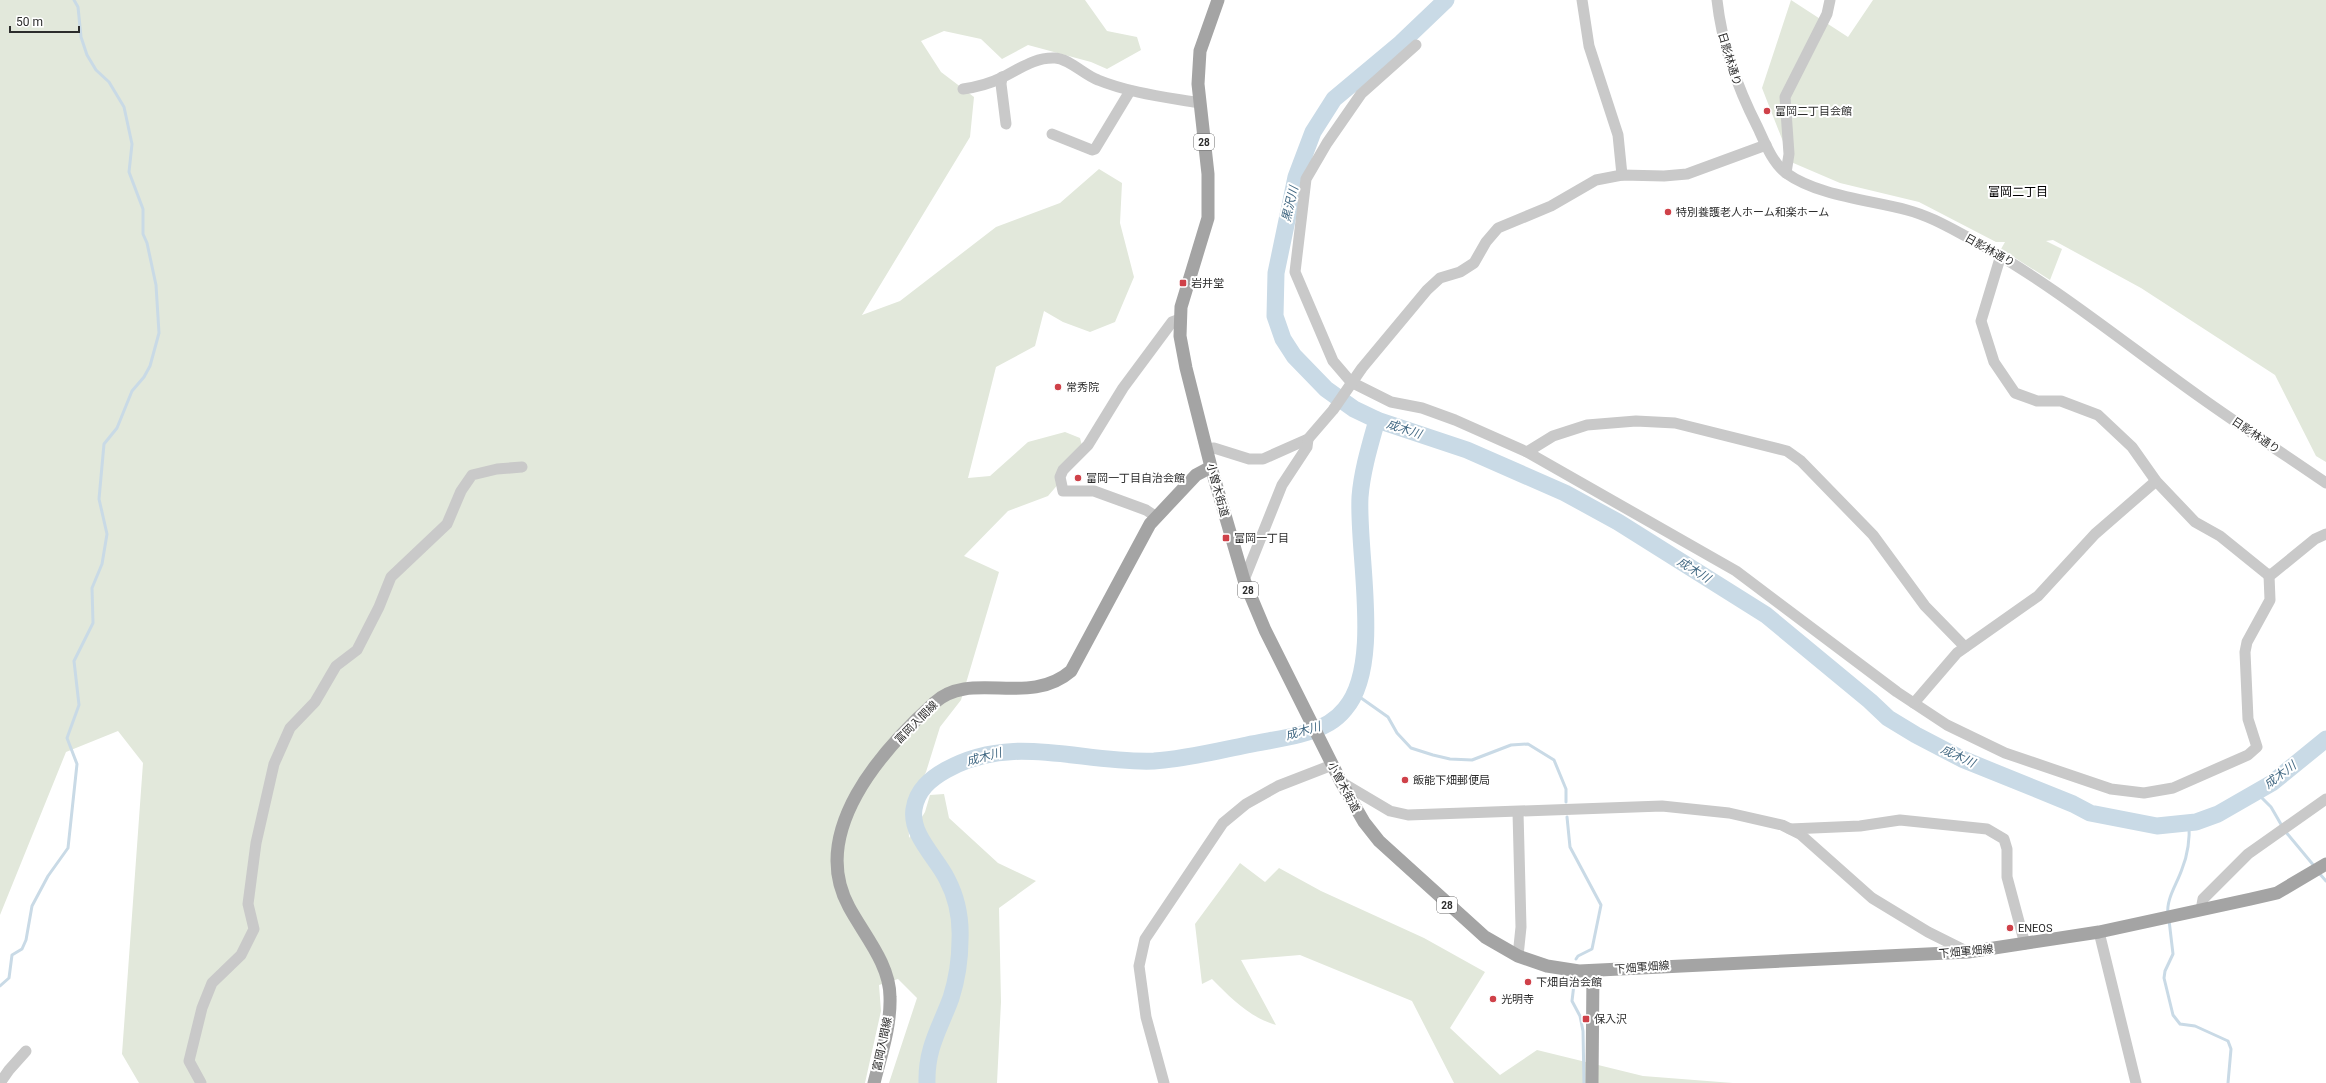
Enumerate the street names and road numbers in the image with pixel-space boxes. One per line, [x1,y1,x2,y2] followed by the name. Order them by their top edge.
[1715,31,1744,87] street label: 日影林通り
[1194,134,1214,150] road number: 28
[1963,231,2017,269] street label: 日影林通り
[2229,415,2282,456] street label: 日影林通り
[1204,462,1231,518] street label: 小曽木街道
[1238,582,1258,598] road number: 28
[892,698,940,746] street label: 富岡入間線
[1325,760,1362,815] street label: 小曽木街道
[1437,897,1457,913] road number: 28
[1938,943,1994,960] street label: 下畑軍畑線
[1614,959,1670,976] street label: 下畑軍畑線
[870,1016,895,1072] street label: 富岡入間線

